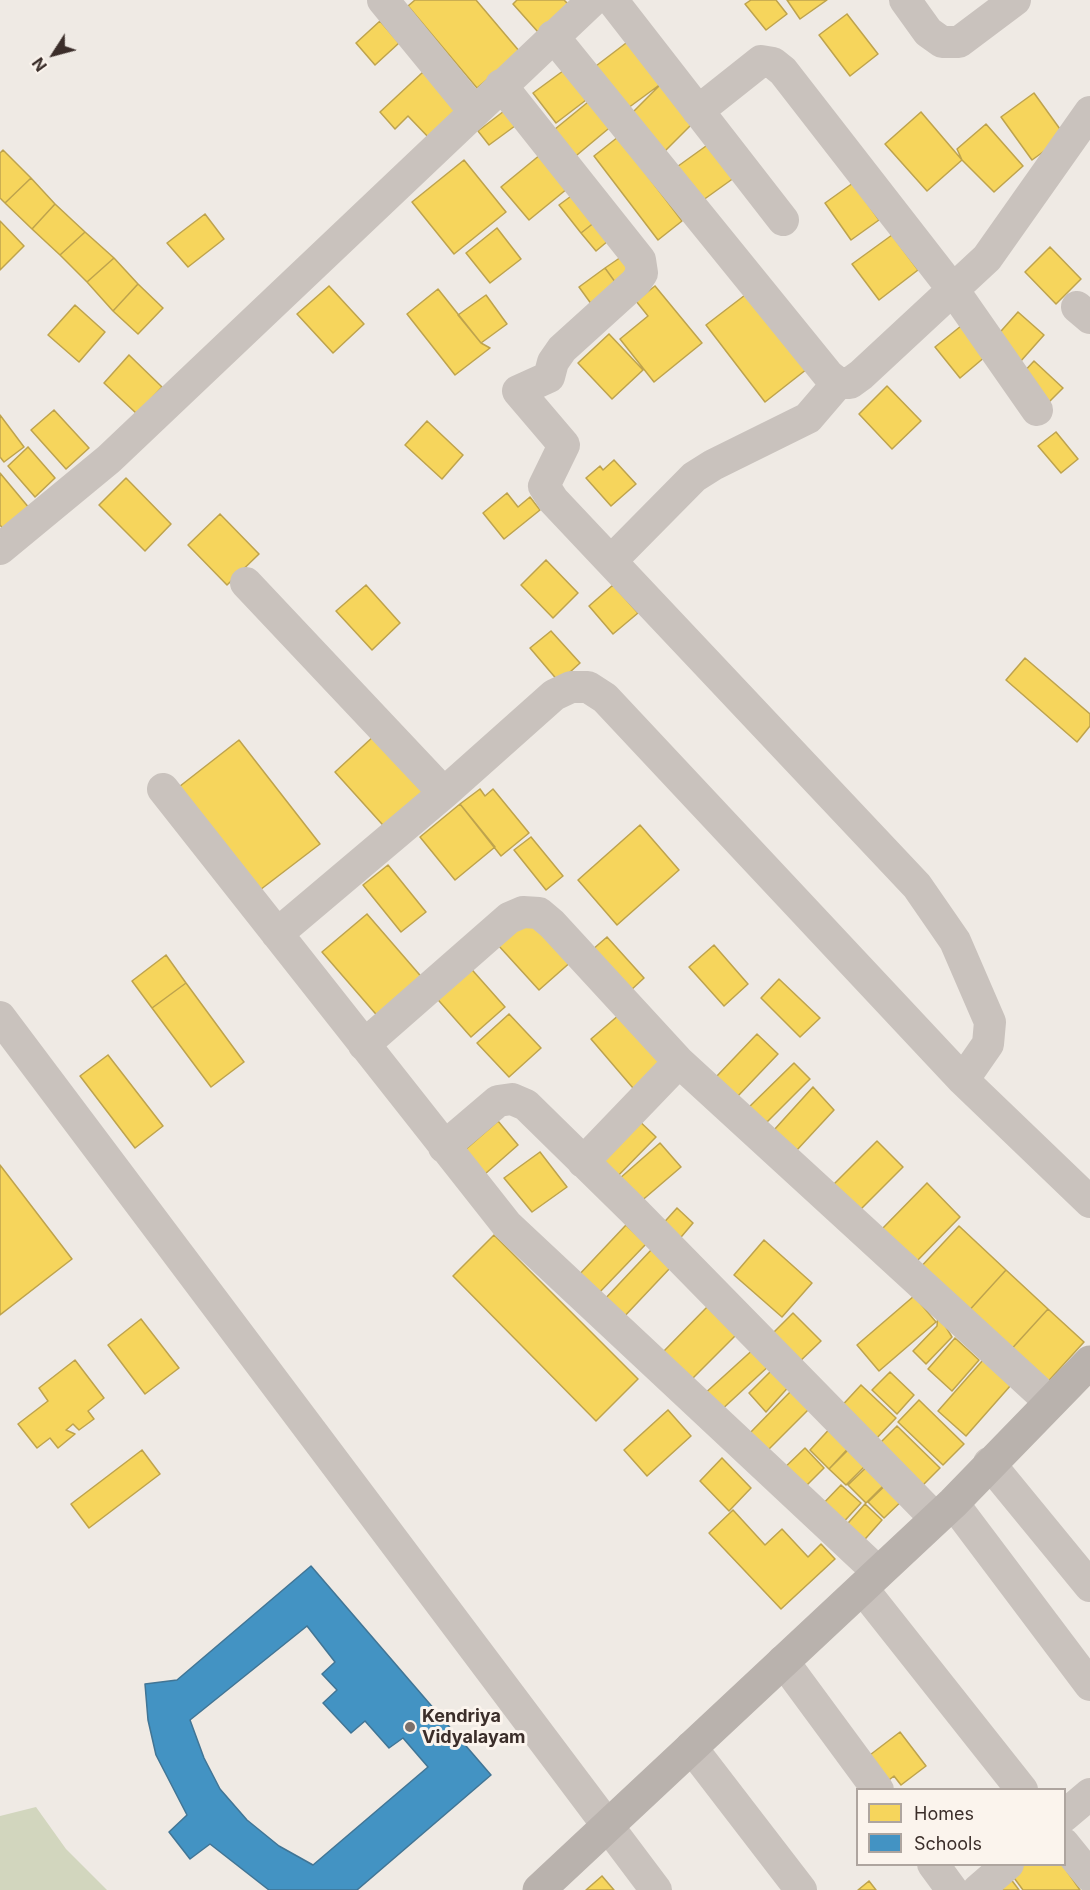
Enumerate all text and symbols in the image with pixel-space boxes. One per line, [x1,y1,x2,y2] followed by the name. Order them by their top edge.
[24,24,84,84] north arrow
[28,54,51,75] text: N
[422,1706,526,1748] place label: Kendriya Vidyalayam
[403,1720,417,1734] marker: Kendriya Vidyalayam
[856,1788,1066,1866] legend
[914,1803,974,1824] text: Homes
[914,1833,982,1854] text: Schools

